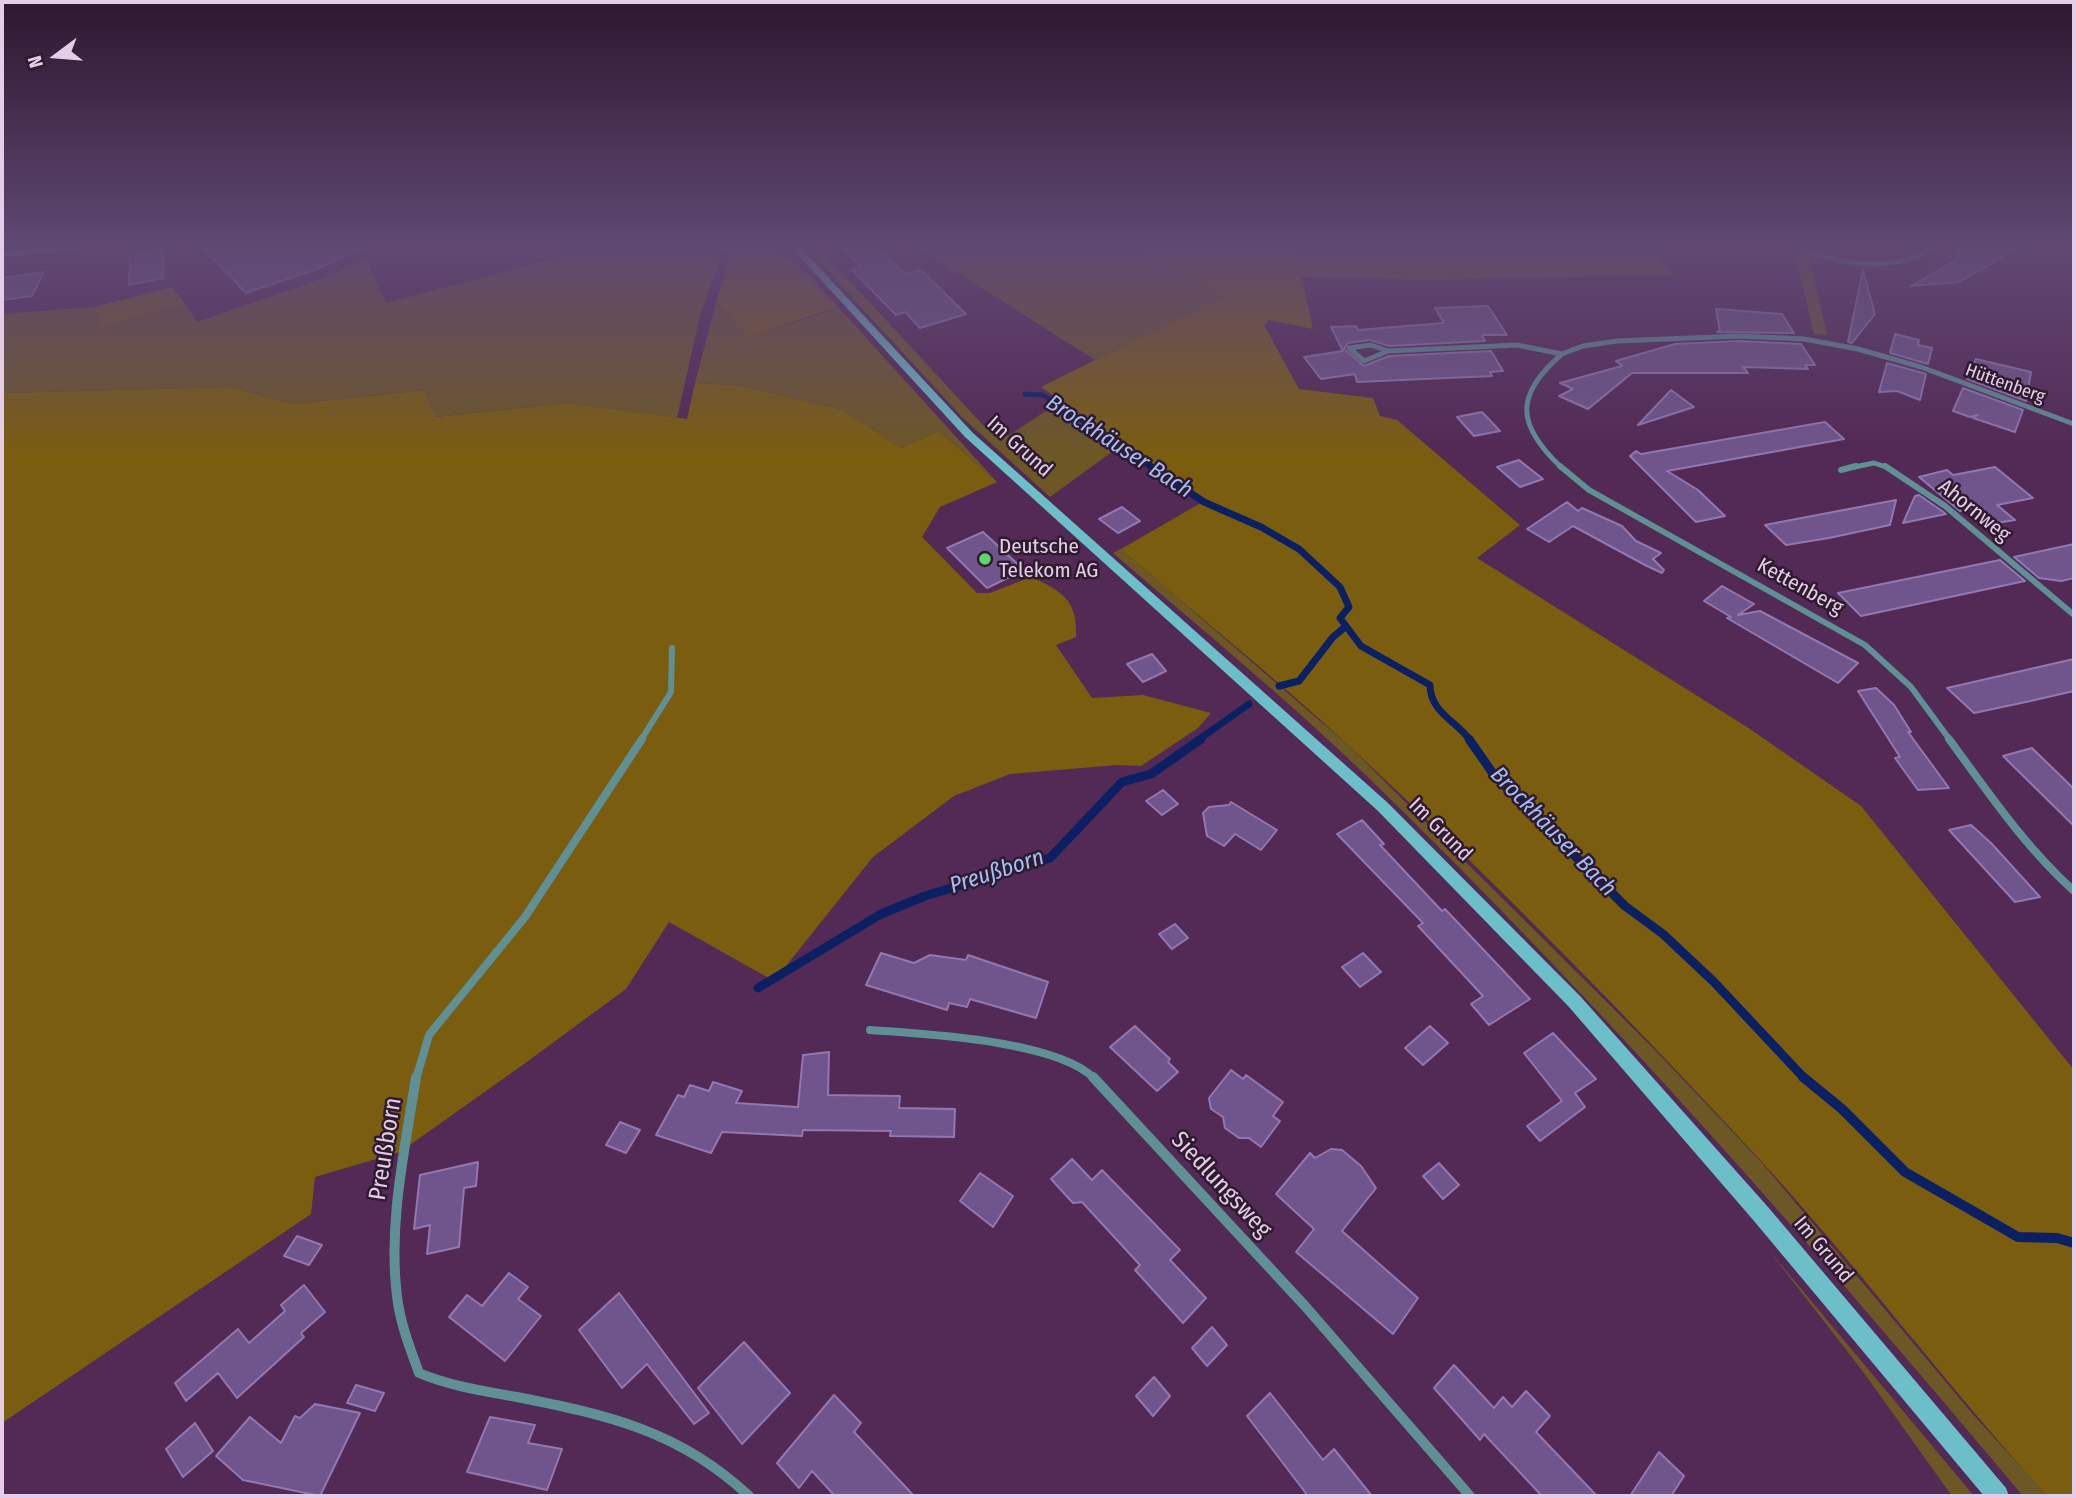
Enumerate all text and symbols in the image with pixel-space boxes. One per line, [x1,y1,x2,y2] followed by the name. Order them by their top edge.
[21,21,91,91] north arrow
[23,53,48,71] text: N
[1962,360,2048,408] street label: Hüttenberg
[1040,389,1198,505] water label: Brockhäuser Bach
[981,411,1057,483] street label: Im Grund
[1933,474,2015,548] street label: Ahornweg
[999,534,1098,584] place label: Deutsche Telekom AG
[977,551,993,567] marker: Deutsche Telekom AG
[1753,553,1847,621] street label: Kettenberg
[1484,761,1622,903] water label: Brockhäuser Bach
[1403,793,1477,867] street label: Im Grund
[946,844,1048,900] water label: Preußborn
[364,1096,408,1202] street label: Preußborn
[1165,1126,1277,1244] street label: Siedlungsweg
[1788,1212,1858,1288] street label: Im Grund

